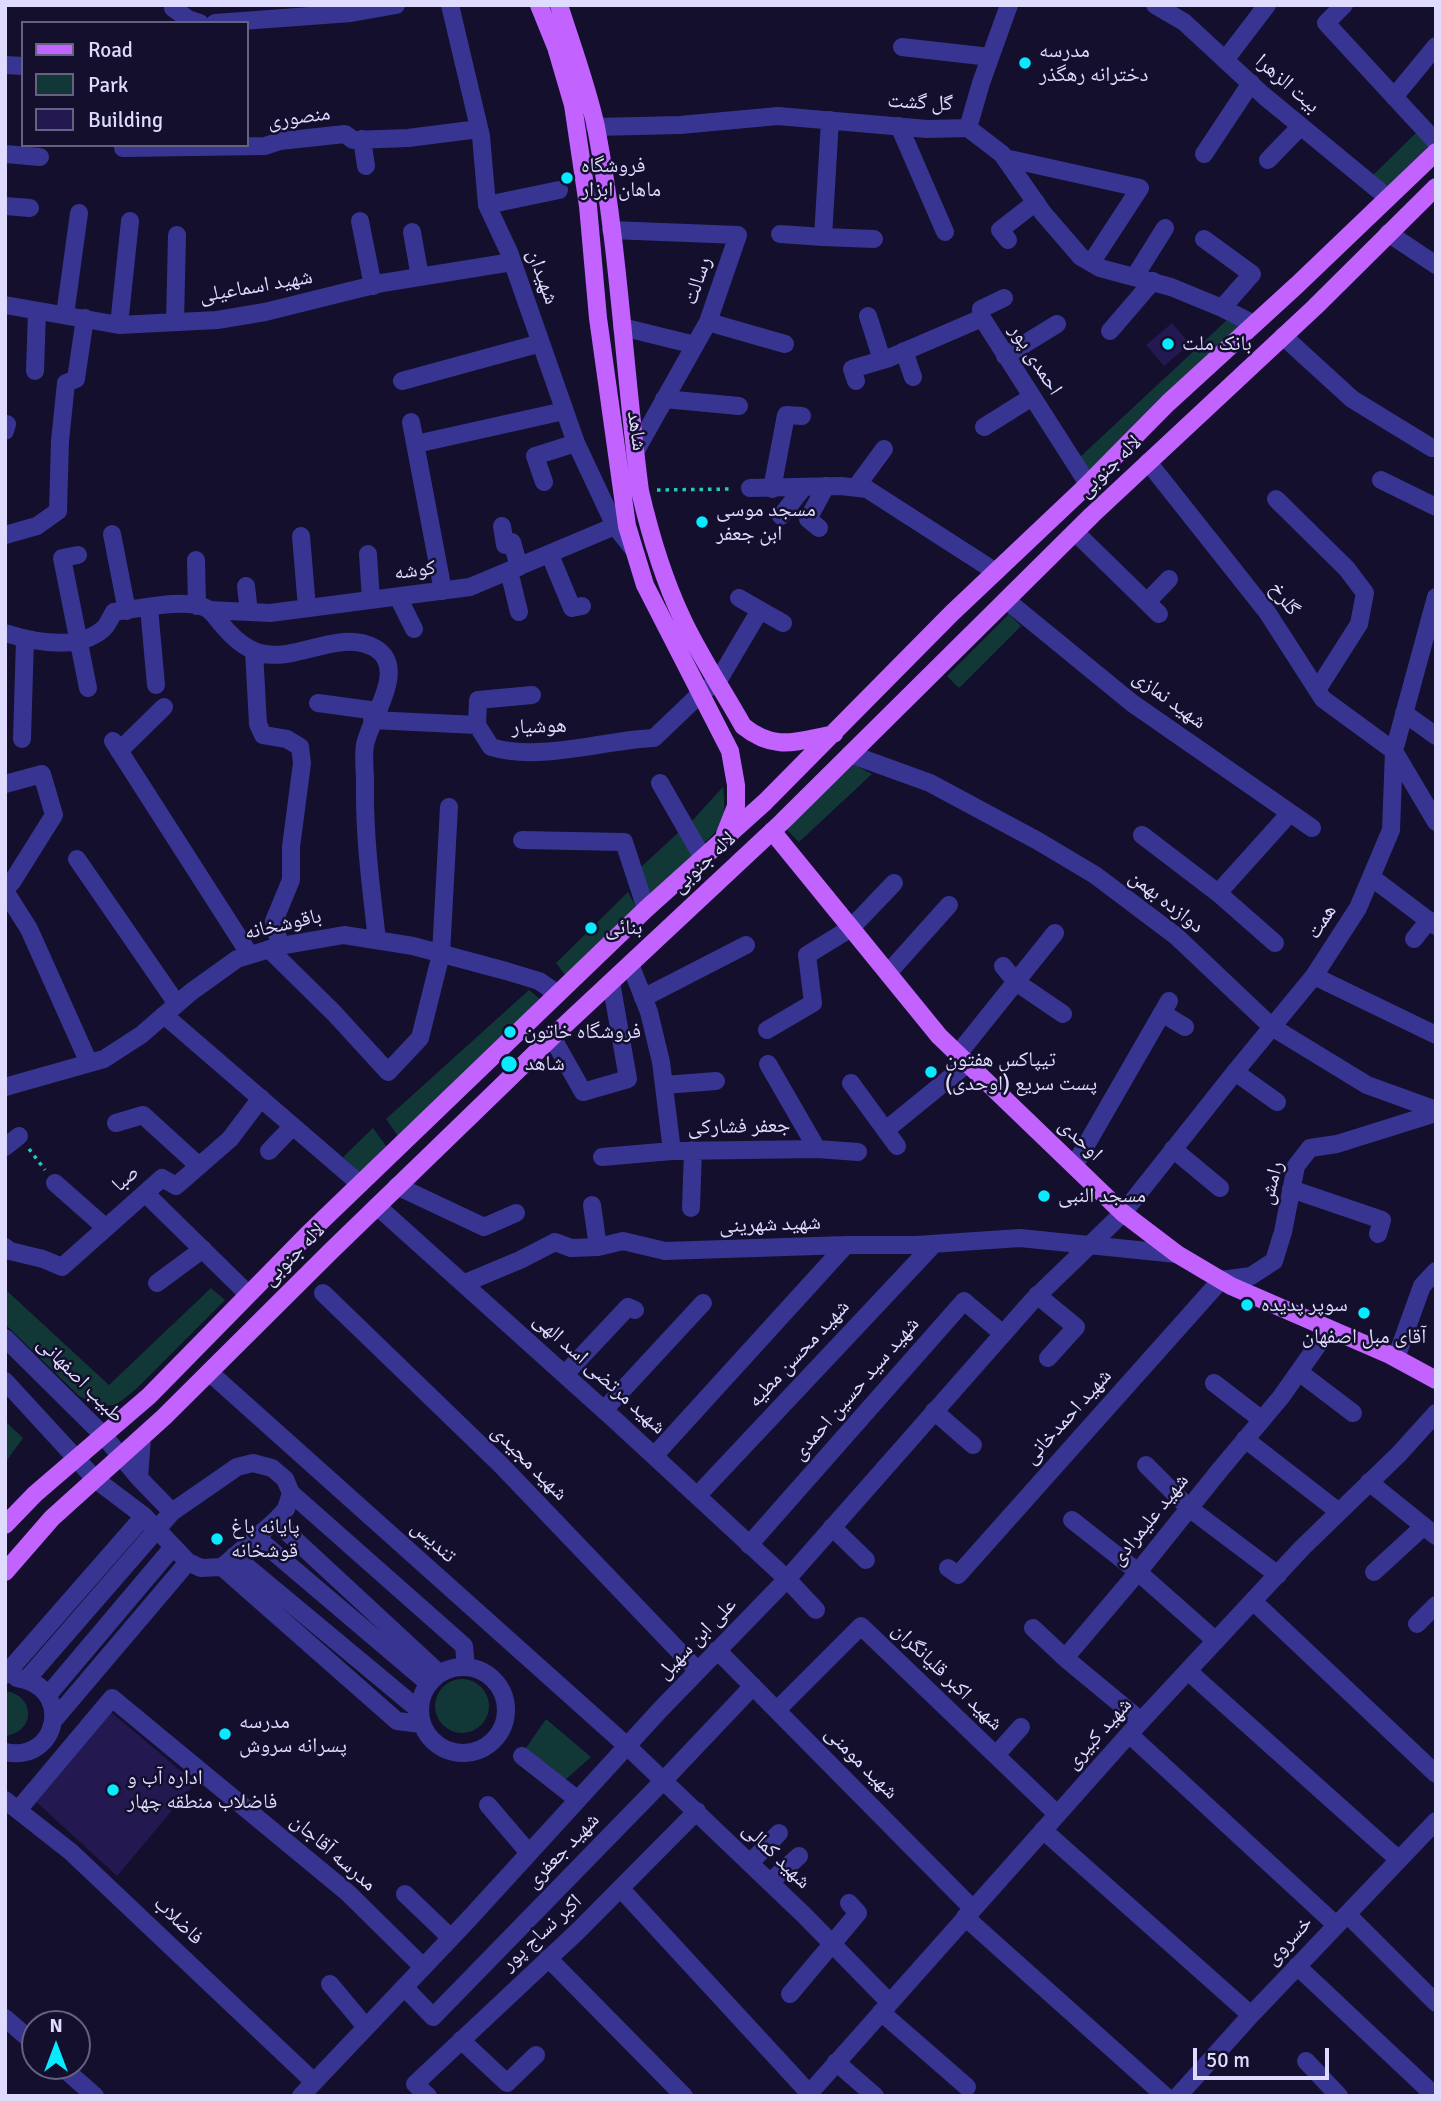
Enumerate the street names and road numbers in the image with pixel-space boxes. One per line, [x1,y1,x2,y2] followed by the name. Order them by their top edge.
[1250,49,1324,119] street label: بیت الزهرا
[887,89,953,117] street label: گل گشت
[266,101,332,135] street label: منصوری
[520,246,564,308] street label: شهیدان
[678,254,718,308] street label: رسالت
[197,265,315,309] street label: شهید اسماعیلی
[1003,320,1067,400] street label: احمدی پور
[621,410,651,452] street label: شاهد
[1073,431,1147,503] street label: لاله جنوبی
[393,556,437,586] street label: کوشه
[1263,577,1305,621] street label: گلرخ
[1127,665,1211,735] street label: شهید نمازی
[511,713,567,741] street label: هوشیار
[667,827,741,899] street label: لاله جنوبی
[1123,865,1209,939] street label: دوازده بهمن
[1301,900,1343,944] street label: همت
[242,904,324,946] street label: باقوشخانه
[1053,1113,1107,1167] street label: اوحدی
[687,1114,791,1140] street label: جعفر فشارکی
[1254,1158,1290,1208] street label: رامش
[107,1160,145,1198] street label: صبا
[719,1211,821,1239] street label: شهید شهرینی
[257,1218,331,1292] street label: لاله جنوبی
[743,1295,855,1413] street label: شهید محسن مطیه
[527,1308,671,1440] street label: شهید مرتضی اسد الهی
[787,1312,925,1466] street label: شهید سید حسین احمدی
[31,1331,129,1429] street label: طبیب اصفهانی
[1019,1364,1117,1470] street label: شهید احمدخانی
[485,1419,573,1507] street label: شهید مجیدی
[1105,1469,1195,1571] street label: شهید علیمرادی
[405,1515,461,1569] street label: تندیس
[652,1593,742,1685] street label: علی ابن سهیل
[886,1618,1008,1736] street label: شهید اکبر قلیانگران
[1060,1693,1138,1775] street label: شهید کبیری
[819,1721,903,1805] street label: شهید مومنی
[521,1808,605,1894] street label: شهید جعفری
[285,1809,381,1897] street label: مدرسه آقاجان
[736,1817,816,1895] street label: شهید کمالی
[496,1889,588,1977] street label: اکبر نساج پور
[148,1891,208,1951] street label: فاضلاب
[1260,1911,1318,1971] street label: خسروی

